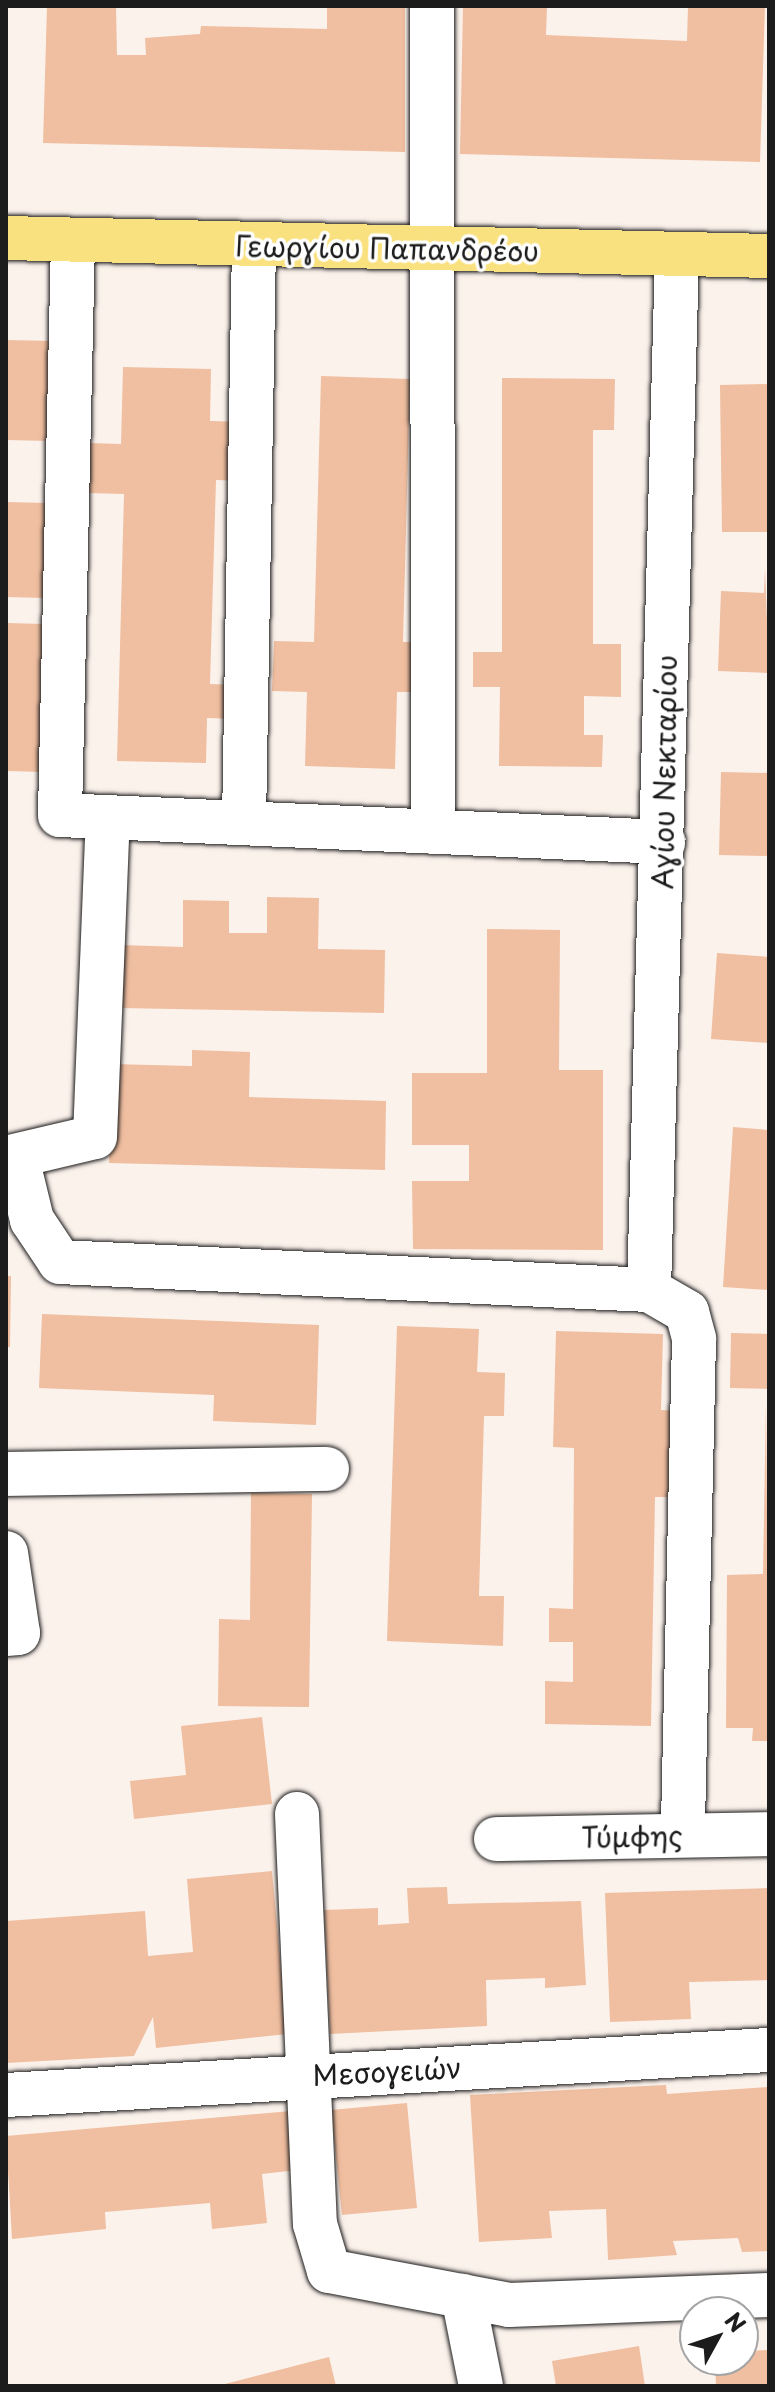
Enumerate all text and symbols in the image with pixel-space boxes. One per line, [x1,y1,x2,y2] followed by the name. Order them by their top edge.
[235,229,539,267] street label: Γεωργίου Παπανδρέου
[645,655,683,889] street label: Αγίου Νεκταρίου
[581,1818,683,1854] street label: Τύμφης
[312,2050,462,2092] street label: Μεσογειών
[679,2296,759,2376] north arrow
[718,2304,754,2339] text: N

